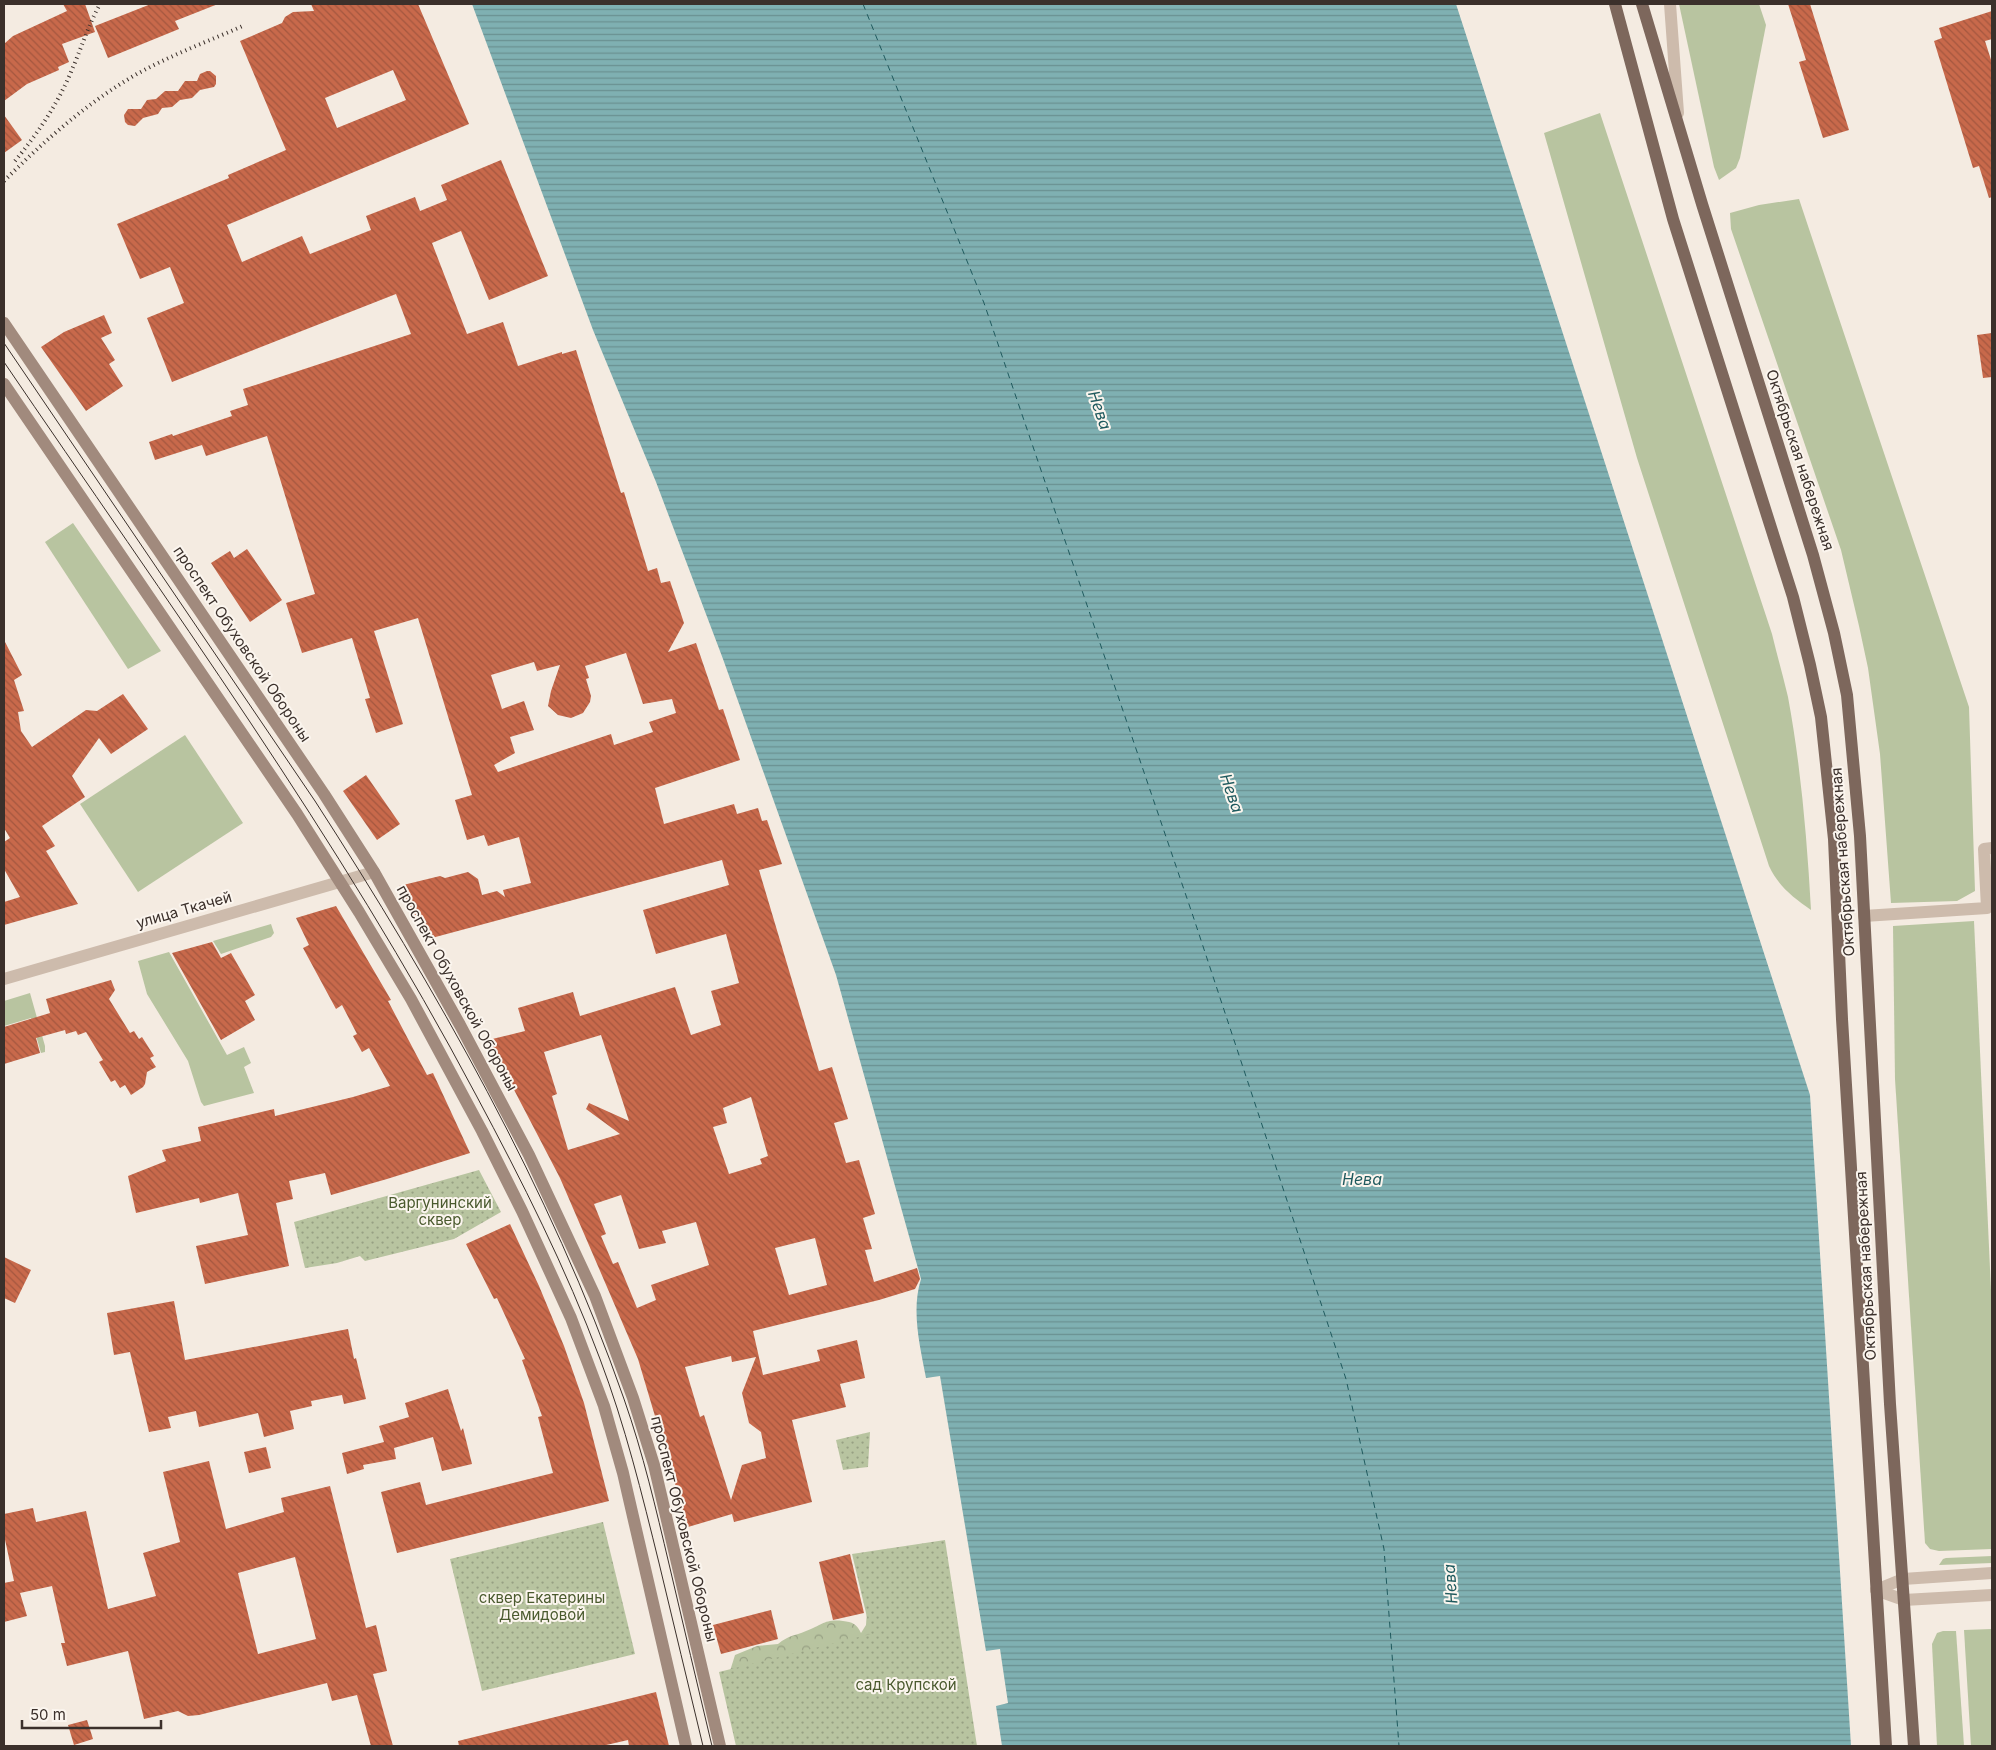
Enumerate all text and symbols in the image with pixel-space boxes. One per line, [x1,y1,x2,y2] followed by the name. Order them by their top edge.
[1762,367,1839,553] street label: Октябрьская набережная
[1084,388,1116,432] water label: Нева
[170,542,315,745] street label: проспект Обуховской Обороны
[1826,767,1859,957] street label: Октябрьская набережная
[1216,771,1248,815] water label: Нева
[393,881,522,1094] street label: проспект Обуховской Обороны
[134,887,234,932] street label: улица Ткачей
[1342,1169,1382,1189] water label: Нева
[1851,1171,1880,1361] street label: Октябрьская набережная
[388,1193,492,1229] park label: Варгунинский сквер
[647,1414,722,1644] street label: проспект Обуховской Обороны
[1439,1563,1461,1605] water label: Нева
[479,1588,605,1624] park label: сквер Екатерины Демидовой
[855,1675,957,1694] park label: сад Крупской
[22,1698,161,1730] scale bar
[30,1705,66,1724] text: 50 m

